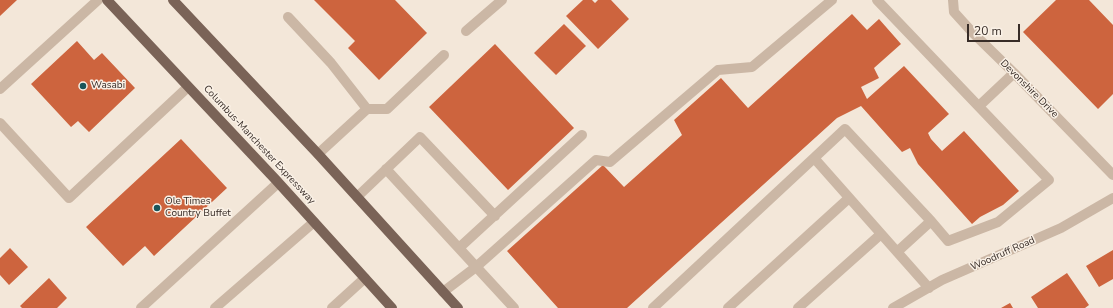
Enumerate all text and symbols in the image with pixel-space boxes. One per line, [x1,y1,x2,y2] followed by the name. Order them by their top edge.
[969,16,1022,42] scale bar
[974,23,1002,39] text: 20 m
[998,58,1060,120] street label: Devonshire Drive
[91,80,125,92] place label: Wasabi
[78,81,88,91] marker: Wasabi
[201,83,317,207] street label: Columbus-Manchester Expressway
[165,196,231,220] place label: Ole Times Country Buffet
[152,203,162,213] marker: Ole Times Country Buffet
[969,235,1037,273] street label: Woodruff Road

